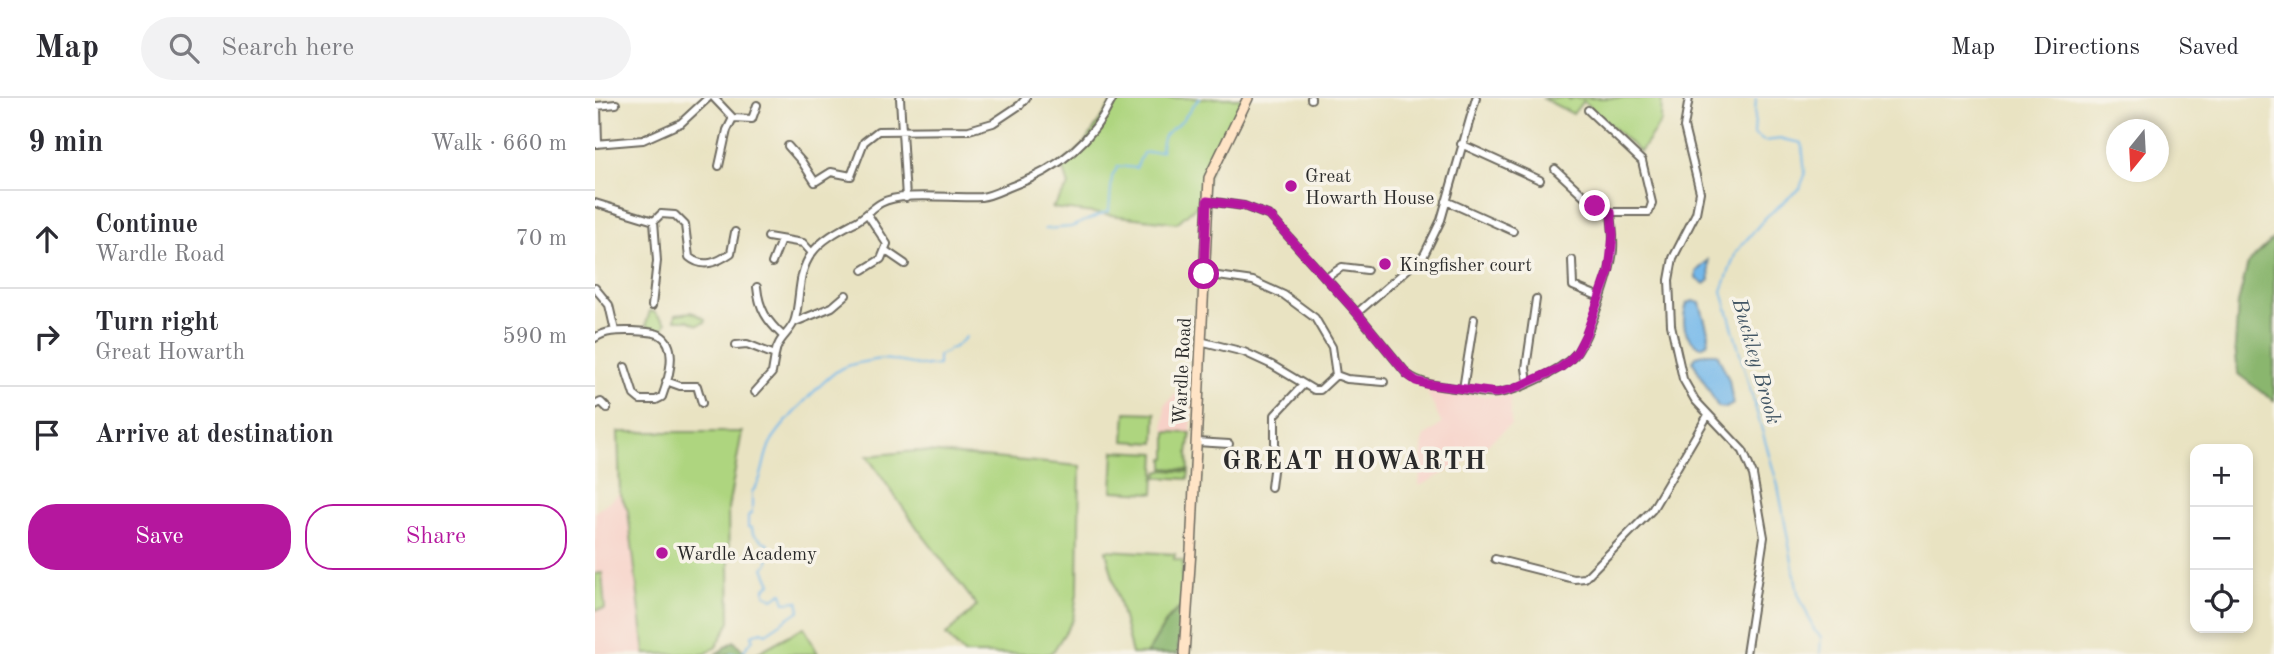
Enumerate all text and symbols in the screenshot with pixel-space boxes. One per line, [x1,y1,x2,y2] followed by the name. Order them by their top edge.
[141,17,631,80] search box
[165,29,203,67] icon: search
[35,32,99,65] text: Map
[221,35,354,61] text: Search here
[1951,36,1995,60] text: Map
[2033,36,2140,60] text: Directions
[2178,36,2239,60] text: Saved
[2106,119,2169,182] north arrow
[28,128,103,158] text: 9 min
[431,132,567,155] text: Walk · 660 m
[1305,168,1434,209] place label: Great Howarth House
[1283,178,1299,194] marker: Great Howarth House
[1579,190,1610,221] route end
[95,212,198,238] text: Continue
[28,220,66,258] icon: ahead
[516,227,567,250] text: 70 m
[95,243,225,266] text: Wardle Road
[1377,256,1393,272] marker: Kingfisher court
[1399,257,1532,276] place label: Kingfisher court
[1188,258,1219,289] route start
[1727,295,1784,427] water label: Buckley Brook
[95,310,218,336] text: Turn right
[1171,317,1196,425] street label: Wardle Road
[28,318,66,356] icon: right
[502,325,567,348] text: 590 m
[95,341,245,364] text: Great Howarth
[28,416,66,454] icon: arrive
[95,422,334,448] text: Arrive at destination
[2190,444,2253,633] map controls
[2190,444,2253,507] button: +
[1222,449,1488,475] district label: GREAT HOWARTH
[28,504,291,570] button: Save
[305,504,567,570] button: Share
[2190,507,2253,570] button: −
[654,545,670,561] marker: Wardle Academy
[676,546,817,565] place label: Wardle Academy
[2190,570,2253,633] button: locate

